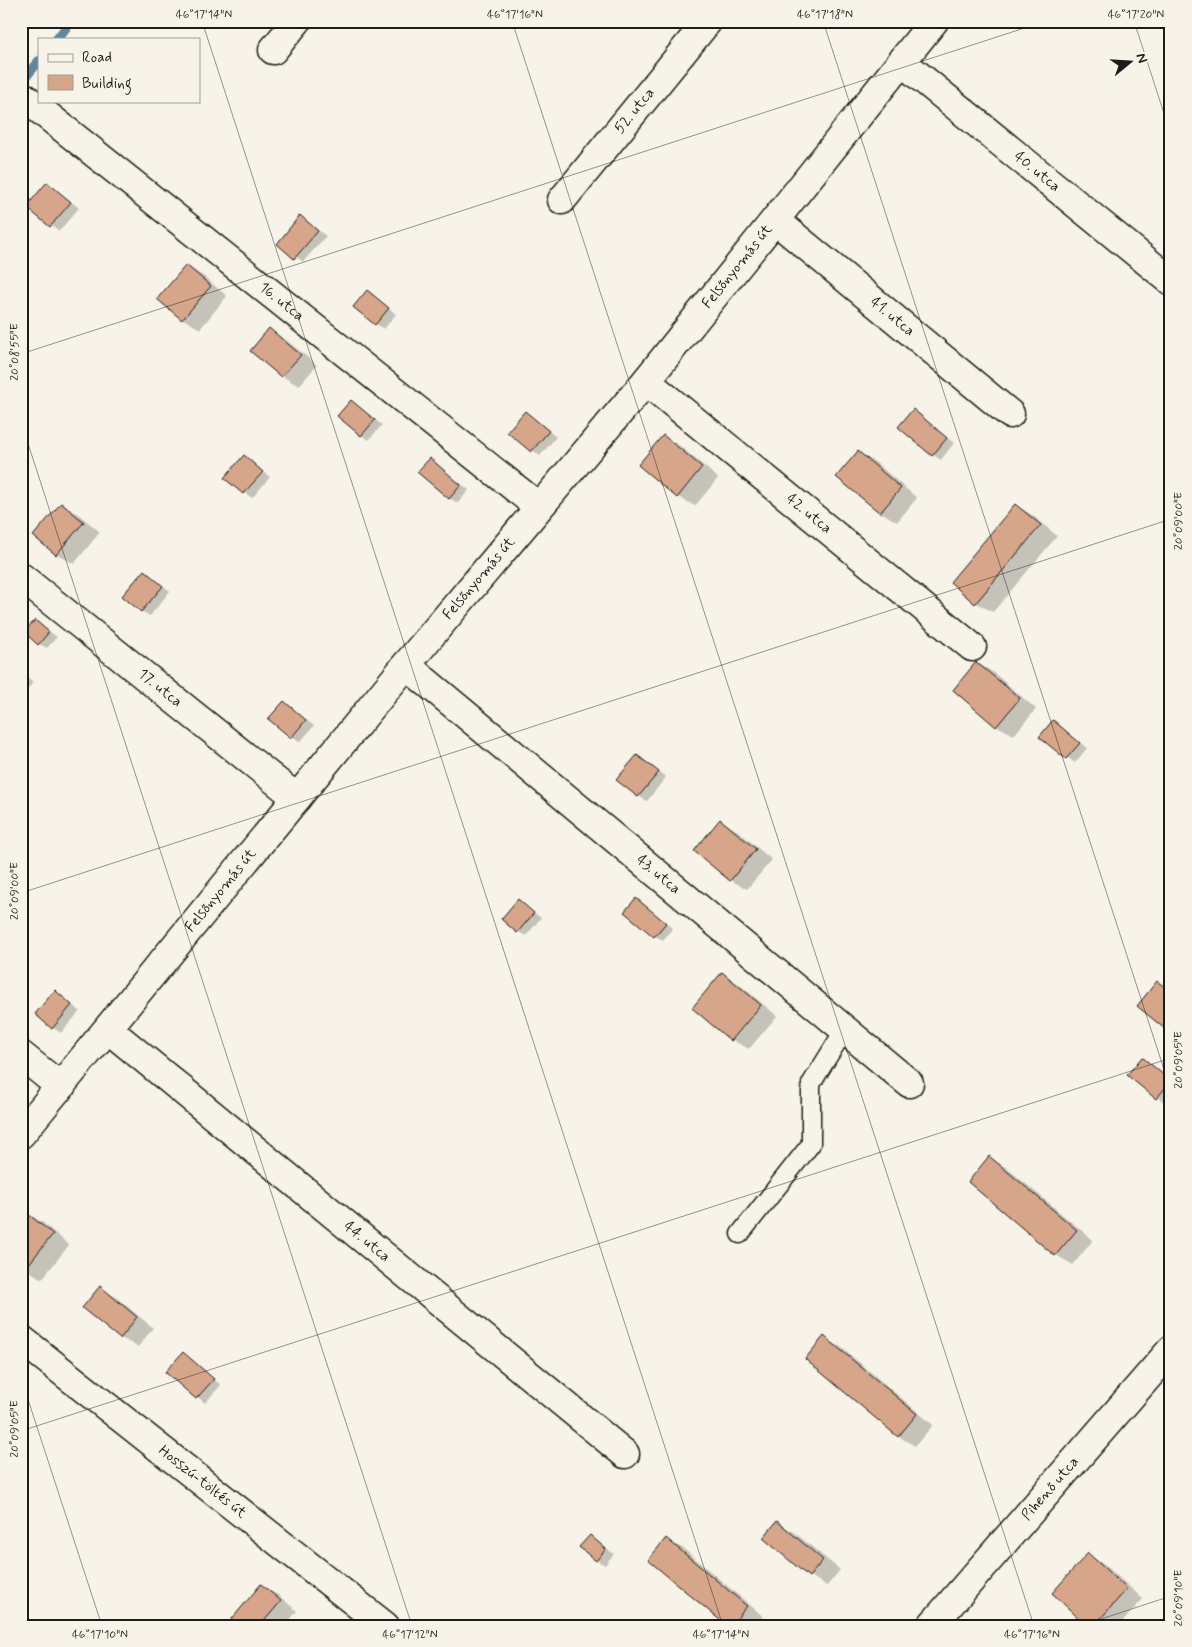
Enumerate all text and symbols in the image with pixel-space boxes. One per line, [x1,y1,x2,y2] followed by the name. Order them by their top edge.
[176,7,232,23] text: 46°17'14"N
[487,7,543,23] text: 46°17'16"N
[797,7,853,23] text: 46°17'18"N
[1108,7,1164,23] text: 46°17'20"N
[38,38,200,102] legend
[1104,38,1154,88] north arrow
[82,48,112,68] text: Road
[1131,51,1151,66] text: N
[82,74,132,95] text: Building
[610,84,659,138] street label: 52. utca
[1010,147,1064,197] street label: 40. utca
[698,220,777,313] street label: Felsőnyomás út
[255,278,308,326] street label: 16. utca
[866,292,919,341] street label: 41. utca
[7,323,23,381] text: 20°08'55"E
[782,489,836,538] street label: 42. utca
[1171,492,1187,550] text: 20°09'00"E
[438,533,520,624] street label: Felsőnyomás út
[134,664,186,712] street label: 17. utca
[181,844,261,936] street label: Felsőnyomás út
[632,850,685,899] street label: 43. utca
[7,862,23,920] text: 20°09'00"E
[1171,1031,1187,1089] text: 20°09'05"E
[339,1217,394,1267] street label: 44. utca
[7,1400,23,1458] text: 20°09'05"E
[154,1441,251,1523] street label: Hosszú-töltés út
[1017,1452,1084,1525] street label: Pihenő utca
[1171,1570,1187,1626] text: 20°09'10"E
[72,1627,128,1643] text: 46°17'10"N
[382,1627,438,1643] text: 46°17'12"N
[693,1627,749,1643] text: 46°17'14"N
[1004,1627,1060,1643] text: 46°17'16"N

